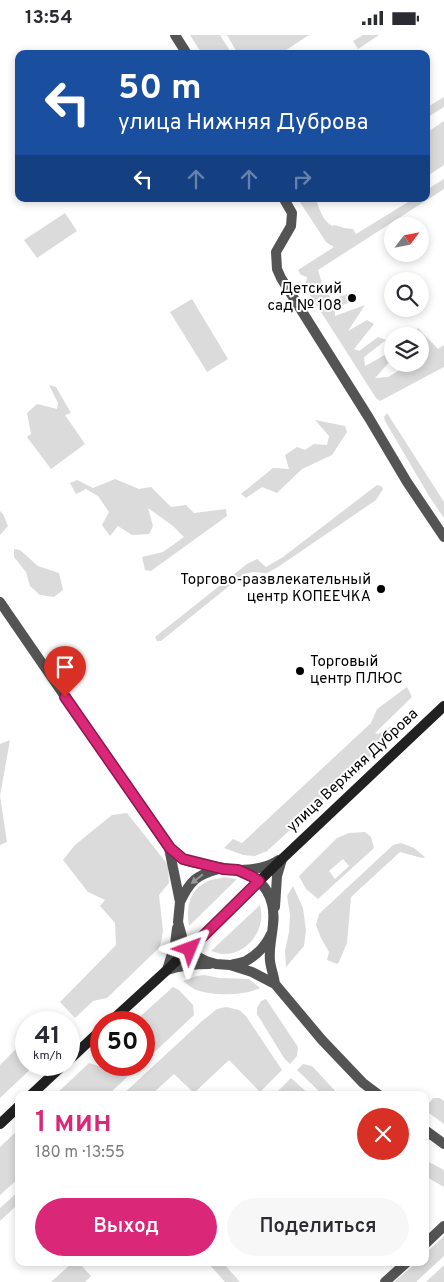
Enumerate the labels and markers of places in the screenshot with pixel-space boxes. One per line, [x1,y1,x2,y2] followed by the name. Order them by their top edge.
[267,280,342,316] place label: Детский сад № 108
[346,292,358,304] marker: Детский сад № 108
[180,571,371,607] place label: Торгово-развлекательный центр КОПЕЕЧКА
[375,583,387,595] marker: Торгово-развлекательный центр КОПЕЕЧКА
[44,646,86,697] pin
[310,653,403,689] place label: Торговый центр ПЛЮС
[294,665,306,677] marker: Торговый центр ПЛЮС

